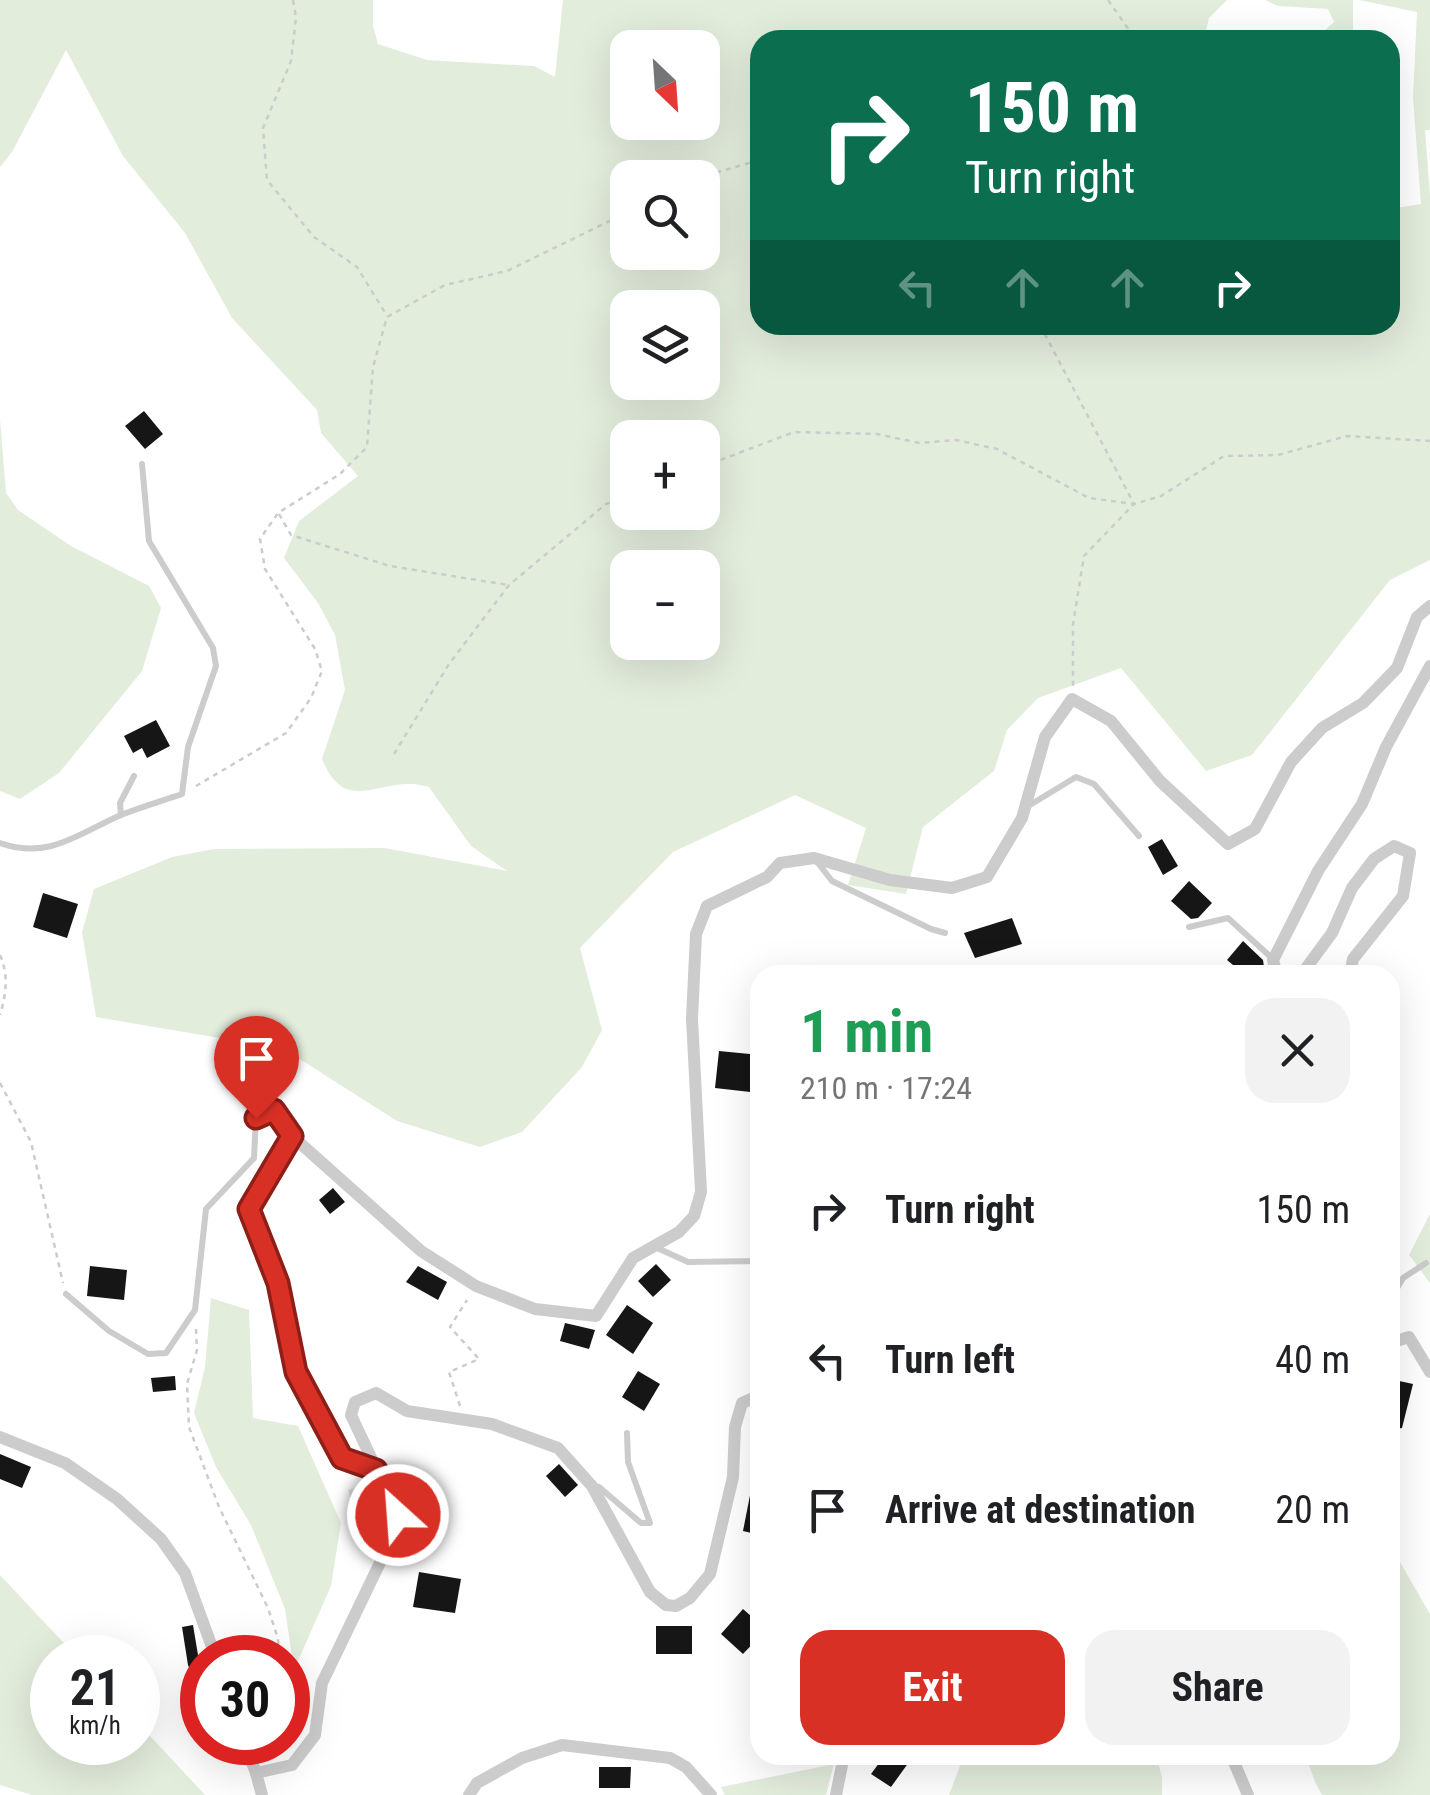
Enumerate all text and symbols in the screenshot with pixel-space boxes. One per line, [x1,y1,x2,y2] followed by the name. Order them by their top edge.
[610,30,720,140] north arrow
[610,30,720,660] map controls
[965,67,1139,149] text: 150 m
[800,70,930,200] icon: right
[965,151,1135,204] text: Turn right
[610,160,720,270] button: search
[890,260,945,315] icon: left
[995,260,1050,315] icon: ahead
[1100,260,1155,315] icon: ahead
[1205,260,1260,315] icon: right
[610,290,720,400] button: layers
[610,420,720,530] button: +
[610,550,720,660] button: −
[800,996,933,1067] text: 1 min
[1245,998,1350,1103] button: close
[214,1016,299,1119] pin
[229,1031,284,1086] icon: arrive
[800,1069,972,1107] text: 210 m · 17:24
[800,1183,855,1238] icon: right
[885,1188,1035,1232] text: Turn right
[1256,1188,1350,1232] text: 150 m
[800,1333,855,1388] icon: left
[885,1338,1015,1382] text: Turn left
[1275,1338,1350,1382] text: 40 m
[346,1463,450,1567] position arrow
[800,1483,855,1538] icon: arrive
[885,1488,1195,1532] text: Arrive at destination
[1275,1488,1350,1532] text: 20 m
[800,1630,1065,1745] button: Exit
[1085,1630,1350,1745] button: Share
[180,1635,310,1765] speed limit sign: 30
[70,1659,120,1717] text: 21
[69,1711,121,1740] text: km/h

